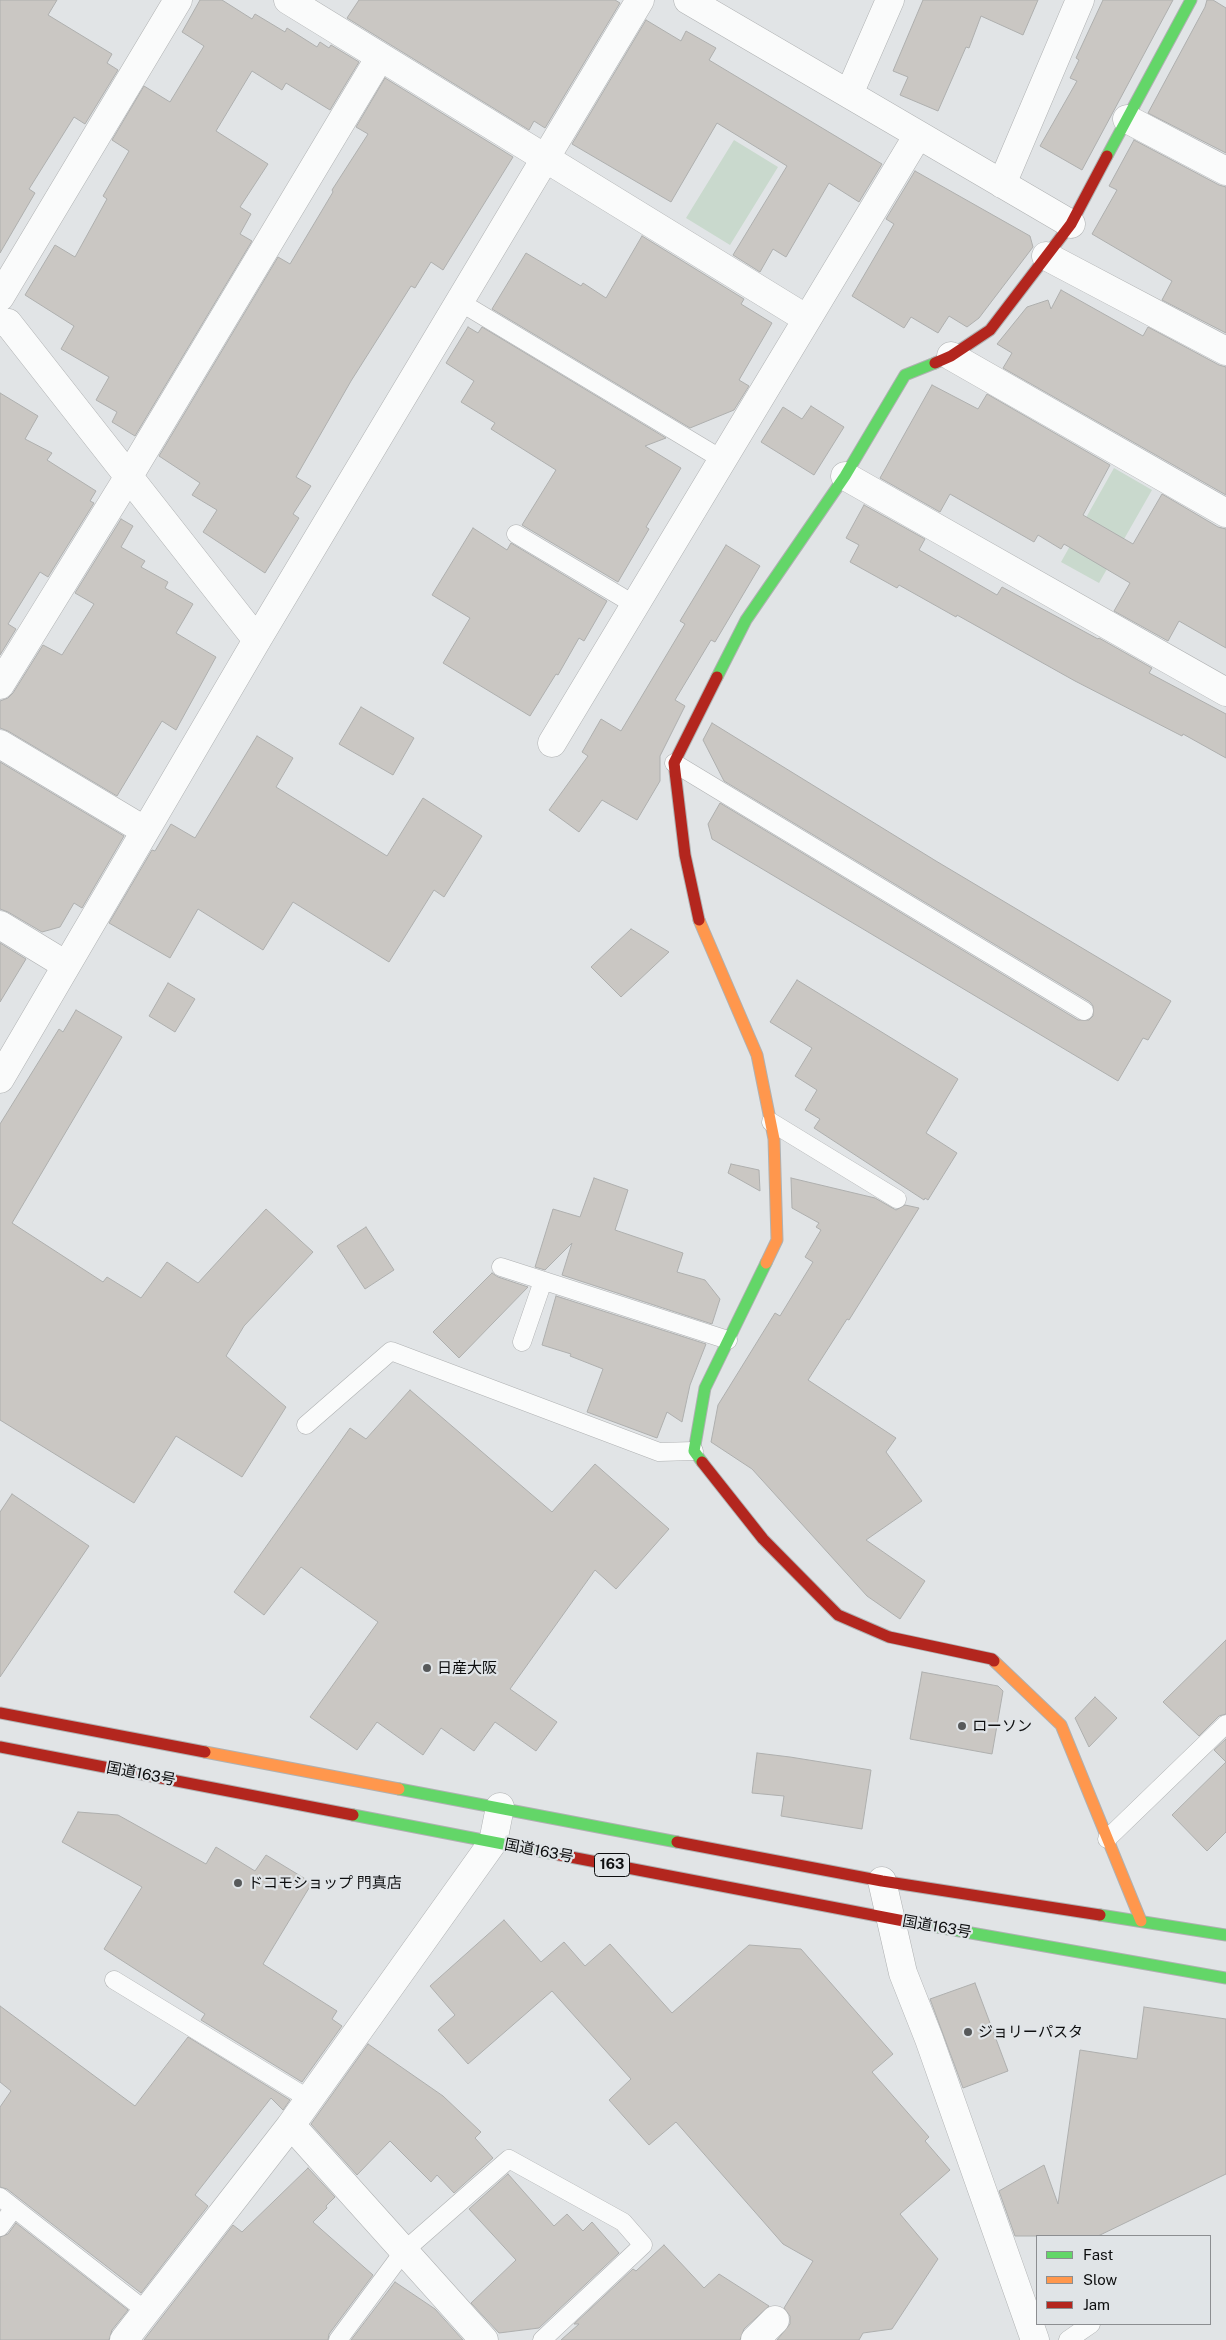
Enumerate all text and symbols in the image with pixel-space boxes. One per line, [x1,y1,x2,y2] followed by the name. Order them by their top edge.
[437,1659,497,1677] place label: 日産大阪
[421,1662,433,1674] marker: 日産大阪
[972,1717,1032,1735] place label: ローソン
[956,1720,968,1732] marker: ローソン
[105,1759,177,1789] street label: 国道163号
[503,1836,575,1866] street label: 国道163号
[594,1854,630,1876] road number: 163
[248,1874,402,1892] place label: ドコモショップ 門真店
[232,1877,244,1889] marker: ドコモショップ 門真店
[901,1912,973,1942] street label: 国道163号
[978,2023,1083,2041] place label: ジョリーパスタ
[962,2026,974,2038] marker: ジョリーパスタ
[1036,2235,1211,2325] legend
[1083,2246,1113,2263] text: Fast
[1083,2271,1117,2288] text: Slow
[1083,2296,1110,2313] text: Jam

